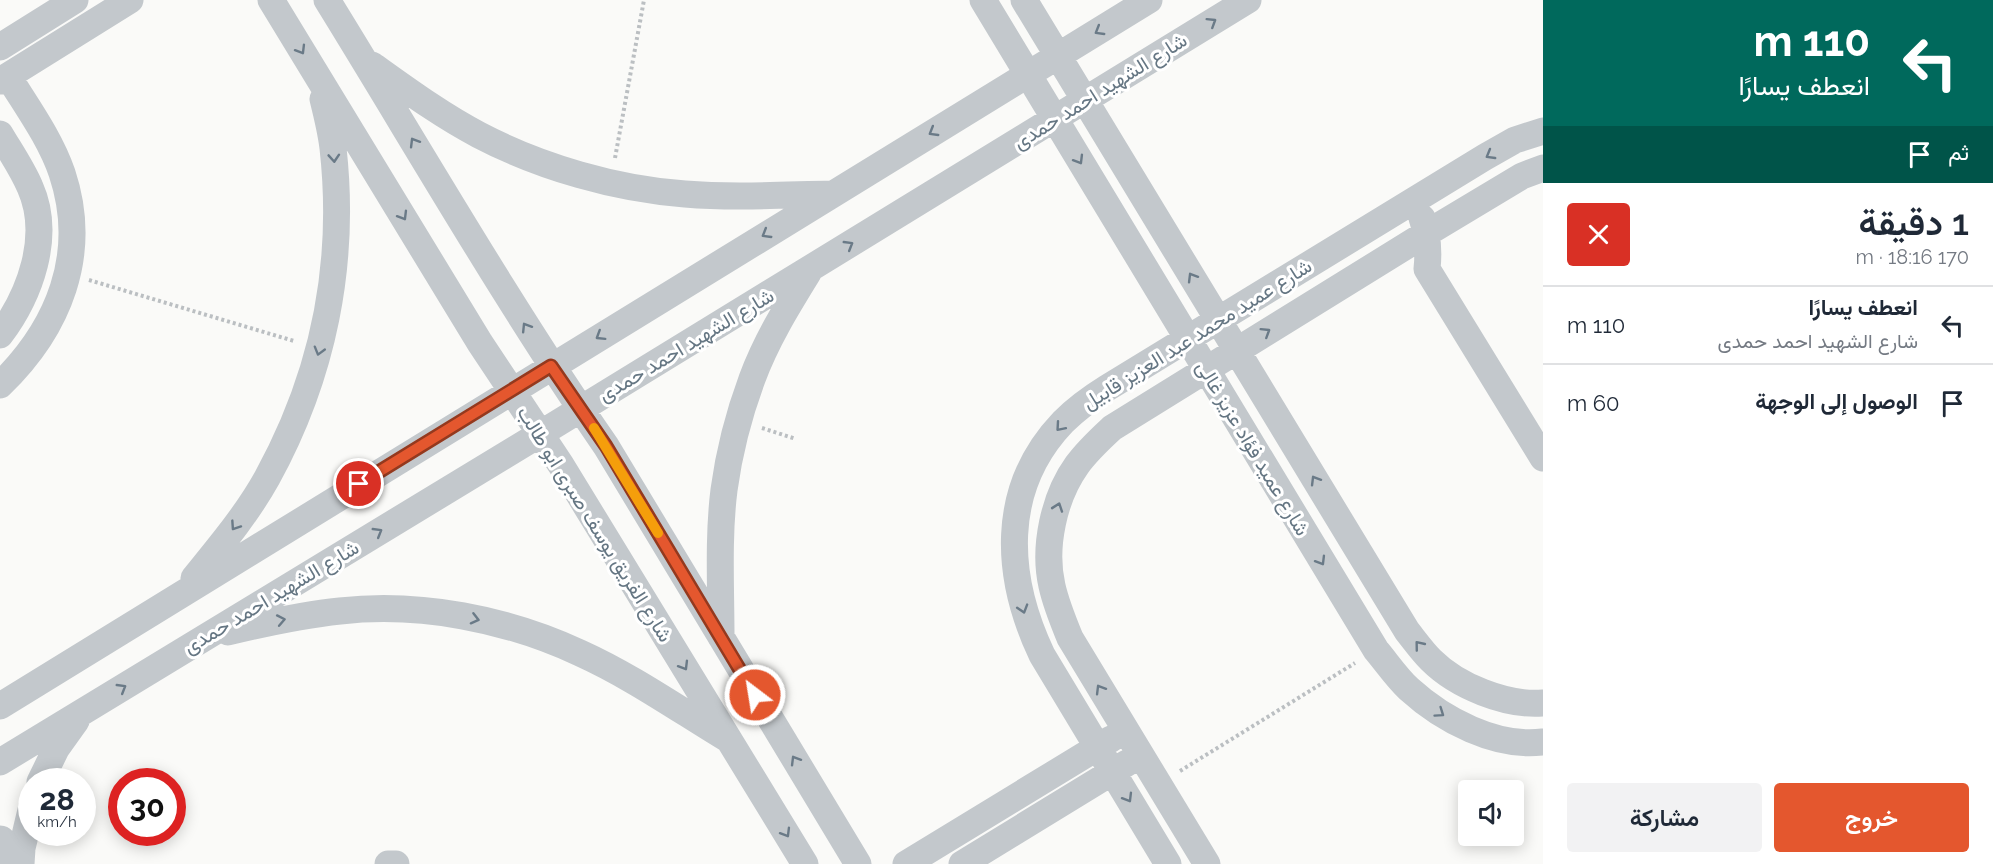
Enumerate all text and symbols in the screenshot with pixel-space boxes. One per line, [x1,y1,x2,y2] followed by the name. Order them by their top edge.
[1206,17,1216,29] one-way arrow
[1754,17,1870,66] text: 110 m
[1095,23,1105,35] one-way arrow
[1891,24,1969,102] icon: left
[1009,28,1192,156] street label: شارع الشهيد احمد حمدى
[294,44,306,54] one-way arrow
[1738,70,1870,101] text: انعطف يسارًا
[929,125,939,137] one-way arrow
[409,138,421,148] one-way arrow
[1903,138,1936,171] icon: arrive
[1948,139,1969,165] text: ثم
[1486,147,1496,159] one-way arrow
[327,153,340,162] one-way arrow
[1072,154,1084,164] one-way arrow
[1859,201,1969,243] text: 1 دقيقة
[1567,203,1630,266] button: close
[396,210,407,220] one-way arrow
[762,227,772,239] one-way arrow
[843,240,853,252] one-way arrow
[1855,245,1969,269] text: 170 m · 18:16
[1078,253,1317,416] street label: شارع عميد محمد عبد العزيز قابيل
[1188,273,1200,283] one-way arrow
[594,283,779,409] street label: شارع الشهيد احمد حمدى
[1809,294,1918,320] text: انعطف يسارًا
[1936,309,1969,342] icon: left
[1567,312,1625,338] text: 110 m
[522,323,534,333] one-way arrow
[1260,327,1270,339] one-way arrow
[596,329,606,341] one-way arrow
[1718,329,1918,353] text: شارع الشهيد احمد حمدى
[314,345,326,356] one-way arrow
[1190,356,1315,541] street label: شارع عميد فؤاد عزيز غالى
[1936,387,1969,420] icon: arrive
[1755,388,1918,414] text: الوصول إلى الوجهة
[1567,390,1620,416] text: 60 m
[511,402,678,647] street label: شارع الفريق يوسف صبرى ابو طالب
[1056,420,1067,431] one-way arrow
[333,458,384,509] pin
[342,467,375,500] icon: arrive
[1310,476,1322,486] one-way arrow
[1050,502,1063,512] one-way arrow
[231,519,242,530] one-way arrow
[372,528,382,540] one-way arrow
[179,535,364,661] street label: شارع الشهيد احمد حمدى
[1314,555,1326,565] one-way arrow
[1016,604,1028,614] one-way arrow
[470,611,480,624] one-way arrow
[276,614,286,627] one-way arrow
[1415,641,1426,652] one-way arrow
[677,660,688,671] one-way arrow
[723,663,787,727] position arrow
[116,683,126,695] one-way arrow
[1096,685,1108,695] one-way arrow
[1434,706,1445,717] one-way arrow
[790,756,802,766] one-way arrow
[108,768,186,846] speed limit sign: 30
[1458,780,1524,846] map controls
[1458,780,1524,846] button: sound
[39,782,75,817] text: 28
[1567,783,1762,852] button: مشاركة
[1774,783,1969,852] button: خروج
[1121,792,1132,802] one-way arrow
[37,813,77,831] text: km/h
[779,827,791,837] one-way arrow

